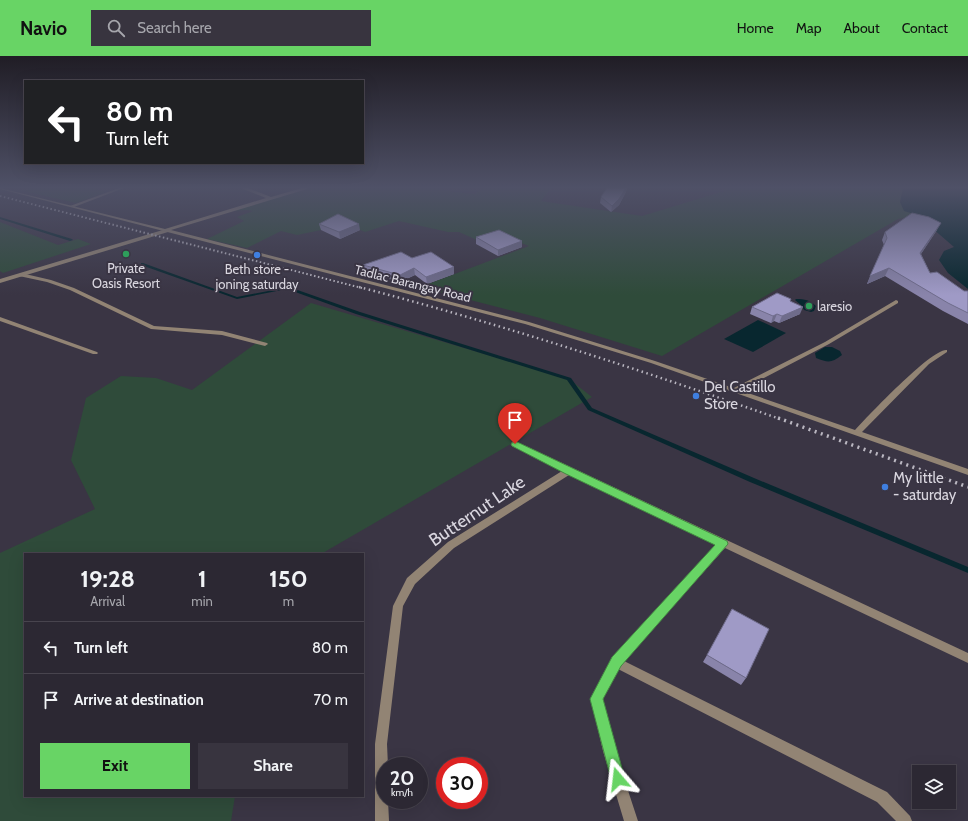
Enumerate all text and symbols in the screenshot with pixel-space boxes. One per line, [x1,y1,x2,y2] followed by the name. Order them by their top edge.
[91,10,371,46] search box
[20,17,67,40] text: Navio
[105,17,127,39] icon: search
[137,19,212,37] text: Search here
[737,19,774,37] text: Home
[796,19,821,37] text: Map
[843,19,880,37] text: About
[902,19,948,37] text: Contact
[106,94,173,128] text: 80 m
[40,96,92,148] icon: left
[106,128,169,150] text: Turn left
[121,249,131,259] marker: Private Oasis Resort
[252,250,262,260] marker: Beth store - joning saturday
[92,260,161,291] place label: Private Oasis Resort
[215,261,299,293] place label: Beth store - joning saturday
[353,261,473,305] street label: Tadlac Barangay Road
[817,298,852,314] place label: laresio
[804,301,814,311] marker: laresio
[704,378,776,413] place label: Del Castillo Store
[691,391,701,401] marker: Del Castillo Store
[498,403,532,444] pin
[504,409,526,431] icon: arrive
[893,469,957,504] place label: My little - saturday
[425,471,529,551] street label: Butternut Lake
[880,482,890,492] marker: My little - saturday
[80,564,135,593] text: 19:28
[198,564,206,593] text: 1
[269,564,308,593] text: 150
[90,593,125,609] text: Arrival
[191,593,213,609] text: min
[283,593,294,609] text: m
[40,637,62,659] icon: left
[74,639,128,657] text: Turn left
[312,639,348,657] text: 80 m
[40,689,62,711] icon: arrive
[74,691,204,709] text: Arrive at destination
[314,691,348,709] text: 70 m
[40,743,190,789] button: Exit
[198,743,348,789] button: Share
[436,757,488,809] speed limit sign: 30
[597,758,639,800] position arrow
[912,765,956,809] map controls
[912,765,956,809] button: layers
[390,766,414,790] text: 20
[391,786,413,799] text: km/h

